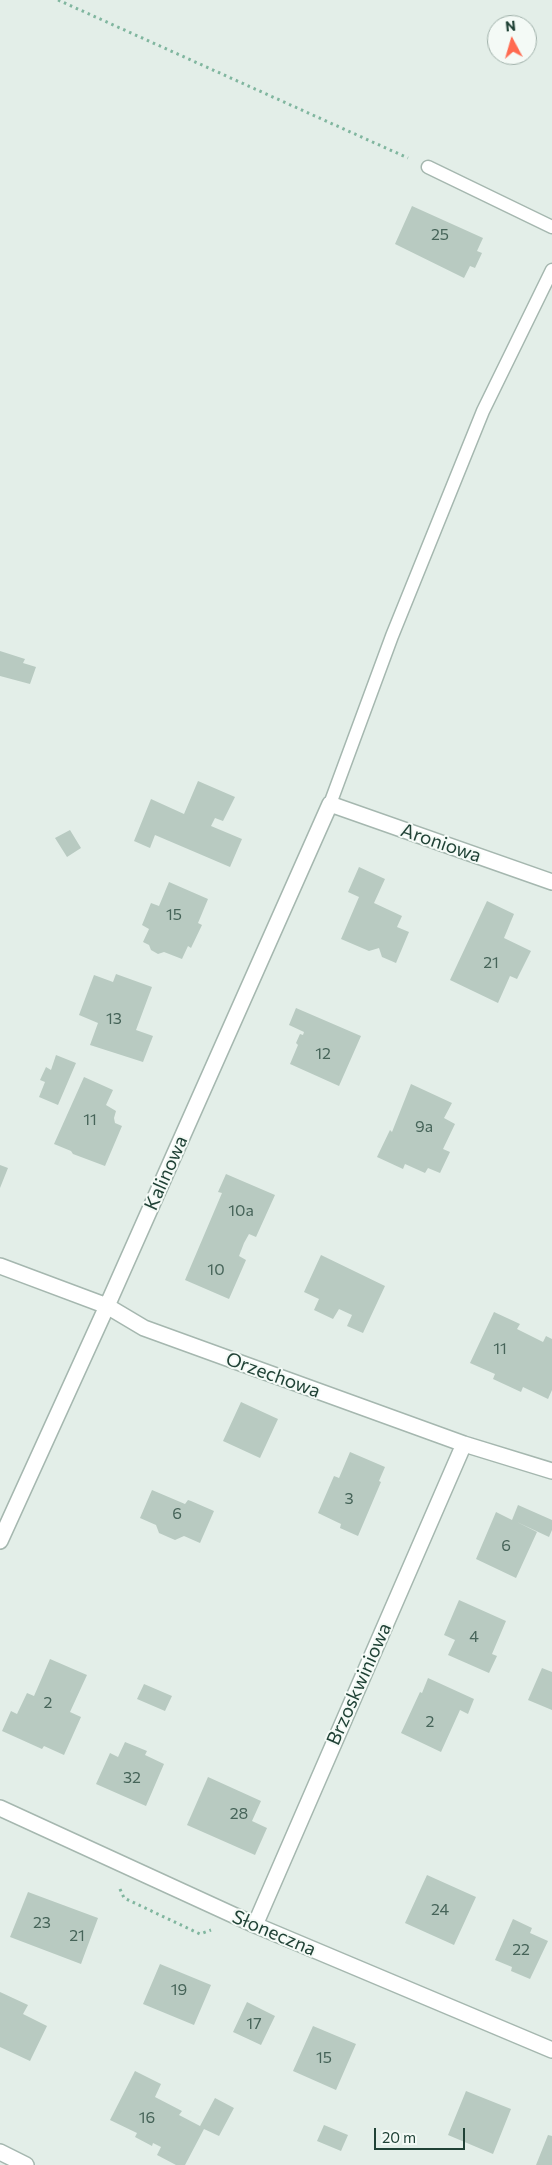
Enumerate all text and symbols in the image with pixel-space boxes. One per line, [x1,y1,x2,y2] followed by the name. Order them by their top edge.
[487,15,537,65] north arrow
[504,17,517,35] text: N
[431,225,449,245] house number: 25
[398,819,484,867] street label: Aroniowa
[166,905,182,925] house number: 15
[483,953,499,973] house number: 21
[106,1009,122,1029] house number: 13
[315,1044,331,1064] house number: 12
[83,1110,97,1130] house number: 11
[415,1117,433,1137] house number: 9a
[139,1132,193,1214] street label: Kalinowa
[228,1201,254,1221] house number: 10a
[207,1260,225,1280] house number: 10
[493,1339,507,1359] house number: 11
[223,1347,323,1403] street label: Orzechowa
[344,1489,354,1509] house number: 3
[172,1504,182,1524] house number: 6
[501,1536,511,1556] house number: 6
[322,1619,396,1749] street label: Brzoskwiniowa
[469,1627,479,1647] house number: 4
[44,1693,52,1713] house number: 2
[426,1712,434,1732] house number: 2
[123,1768,141,1788] house number: 32
[230,1804,248,1824] house number: 28
[431,1900,449,1920] house number: 24
[229,1905,319,1961] street label: Słoneczna
[33,1913,51,1933] house number: 23
[69,1926,85,1946] house number: 21
[512,1940,530,1960] house number: 22
[171,1980,187,2000] house number: 19
[246,2014,262,2034] house number: 17
[316,2048,332,2068] house number: 15
[139,2108,155,2128] house number: 16
[377,2118,468,2150] scale bar
[382,2128,416,2146] text: 20 m

